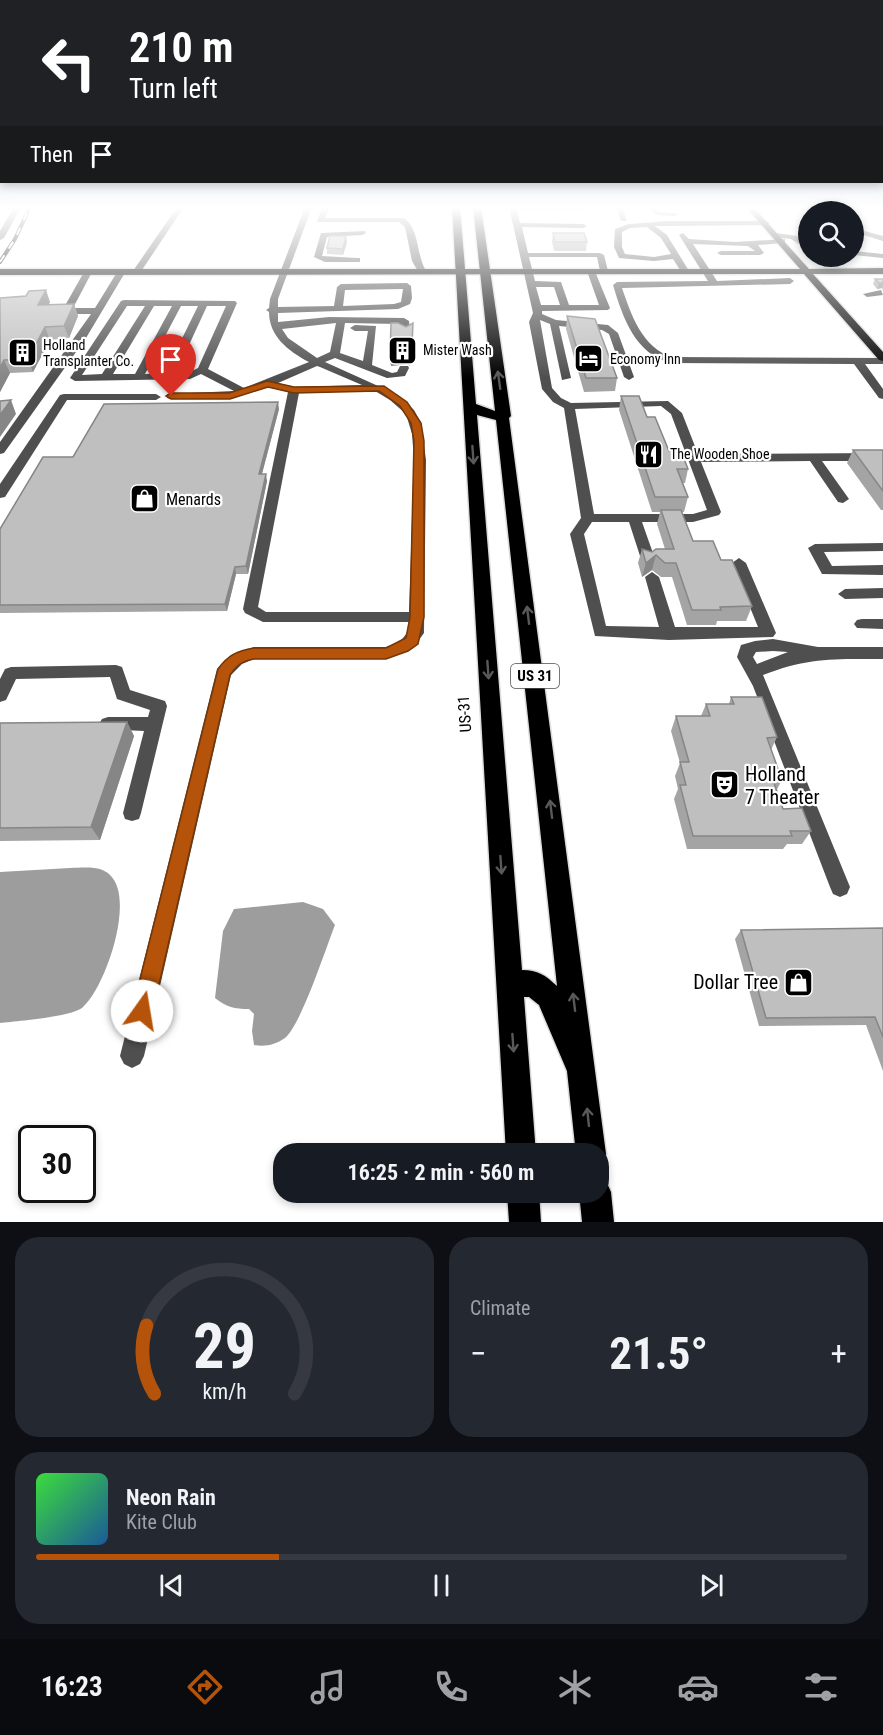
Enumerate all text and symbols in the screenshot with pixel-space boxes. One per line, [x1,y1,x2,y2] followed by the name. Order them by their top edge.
[129,23,234,72] text: 210 m
[30,24,108,102] icon: left
[129,73,218,105] text: Turn left
[85,138,118,171] icon: arrive
[30,142,73,167] text: Then
[798,201,864,267] map controls
[798,201,864,267] button: search
[145,334,196,396] pin
[386,334,418,366] building icon: Mister Wash
[6,337,38,369] building icon: Holland Transplanter Co.
[43,337,134,369] place label: Holland Transplanter Co.
[423,342,492,358] place label: Mister Wash
[154,343,187,376] icon: arrive
[573,343,605,375] hotel icon: Economy Inn
[610,351,681,367] place label: Economy Inn
[493,371,504,390] one-way arrow
[633,438,665,470] restaurant icon: The Wooden Shoe
[468,444,479,464] one-way arrow
[670,446,770,462] place label: The Wooden Shoe
[129,483,161,515] shop icon: Menards
[166,490,221,509] place label: Menards
[522,606,533,626] one-way arrow
[482,660,493,680] one-way arrow
[511,664,559,688] road number: US 31
[454,695,475,733] street label: US-31
[745,762,819,809] place label: Holland 7 Theater
[708,769,740,801] theatre icon: Holland 7 Theater
[545,799,556,819] one-way arrow
[496,854,507,874] one-way arrow
[783,966,815,998] shop icon: Dollar Tree
[693,970,778,994] place label: Dollar Tree
[110,979,174,1043] position arrow
[569,993,580,1013] one-way arrow
[508,1032,519,1052] one-way arrow
[582,1108,593,1128] one-way arrow
[18,1125,96,1203] speed limit sign: 30
[348,1160,534,1185] text: 16:25 · 2 min · 560 m
[470,1296,530,1320] text: Climate
[193,1310,256,1383] text: 29
[609,1327,708,1380] text: 21.5°
[470,1334,487,1373] text: −
[831,1334,847,1373] text: +
[202,1379,247,1404] text: km/h
[126,1485,216,1510] text: Neon Rain
[126,1510,197,1534] text: Kite Club
[155,1569,188,1602] icon: previous
[425,1569,458,1602] icon: pause
[695,1569,728,1602] icon: next
[184,1666,226,1708] icon: directions
[307,1666,349,1708] icon: music
[430,1666,472,1708] icon: phone
[554,1666,596,1708] icon: climate
[677,1666,719,1708] icon: car
[800,1666,842,1708] icon: filters
[41,1671,103,1703] text: 16:23

